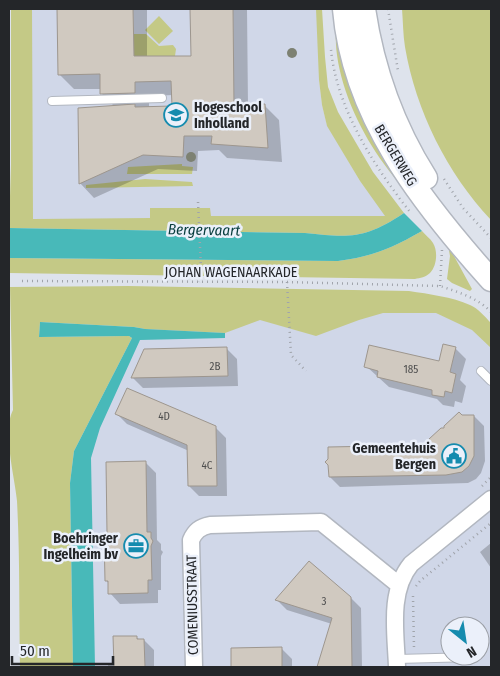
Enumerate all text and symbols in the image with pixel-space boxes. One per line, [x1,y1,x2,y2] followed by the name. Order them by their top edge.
[194,99,262,132] place label: Hogeschool Inholland
[163,102,189,128] school or university icon: Hogeschool Inholland
[371,121,421,189] street label: BERGERWEG
[168,220,241,240] water label: Bergervaart
[165,264,298,281] street label: JOHAN WAGENAARKADE
[210,360,220,373] house number: 2B
[404,363,418,376] house number: 185
[158,410,170,423] house number: 4D
[352,440,436,473] place label: Gemeentehuis Bergen
[441,443,467,469] public building icon: Gemeentehuis Bergen
[202,459,213,472] house number: 4C
[44,530,119,563] place label: Boehringer Ingelheim bv
[123,533,149,559] office icon: Boehringer Ingelheim bv
[183,554,202,655] street label: COMENIUSSTRAAT
[322,595,327,608] house number: 3
[440,616,490,666] north arrow
[12,634,114,666] scale bar
[20,642,50,660] text: 50 m
[463,642,479,661] text: N

